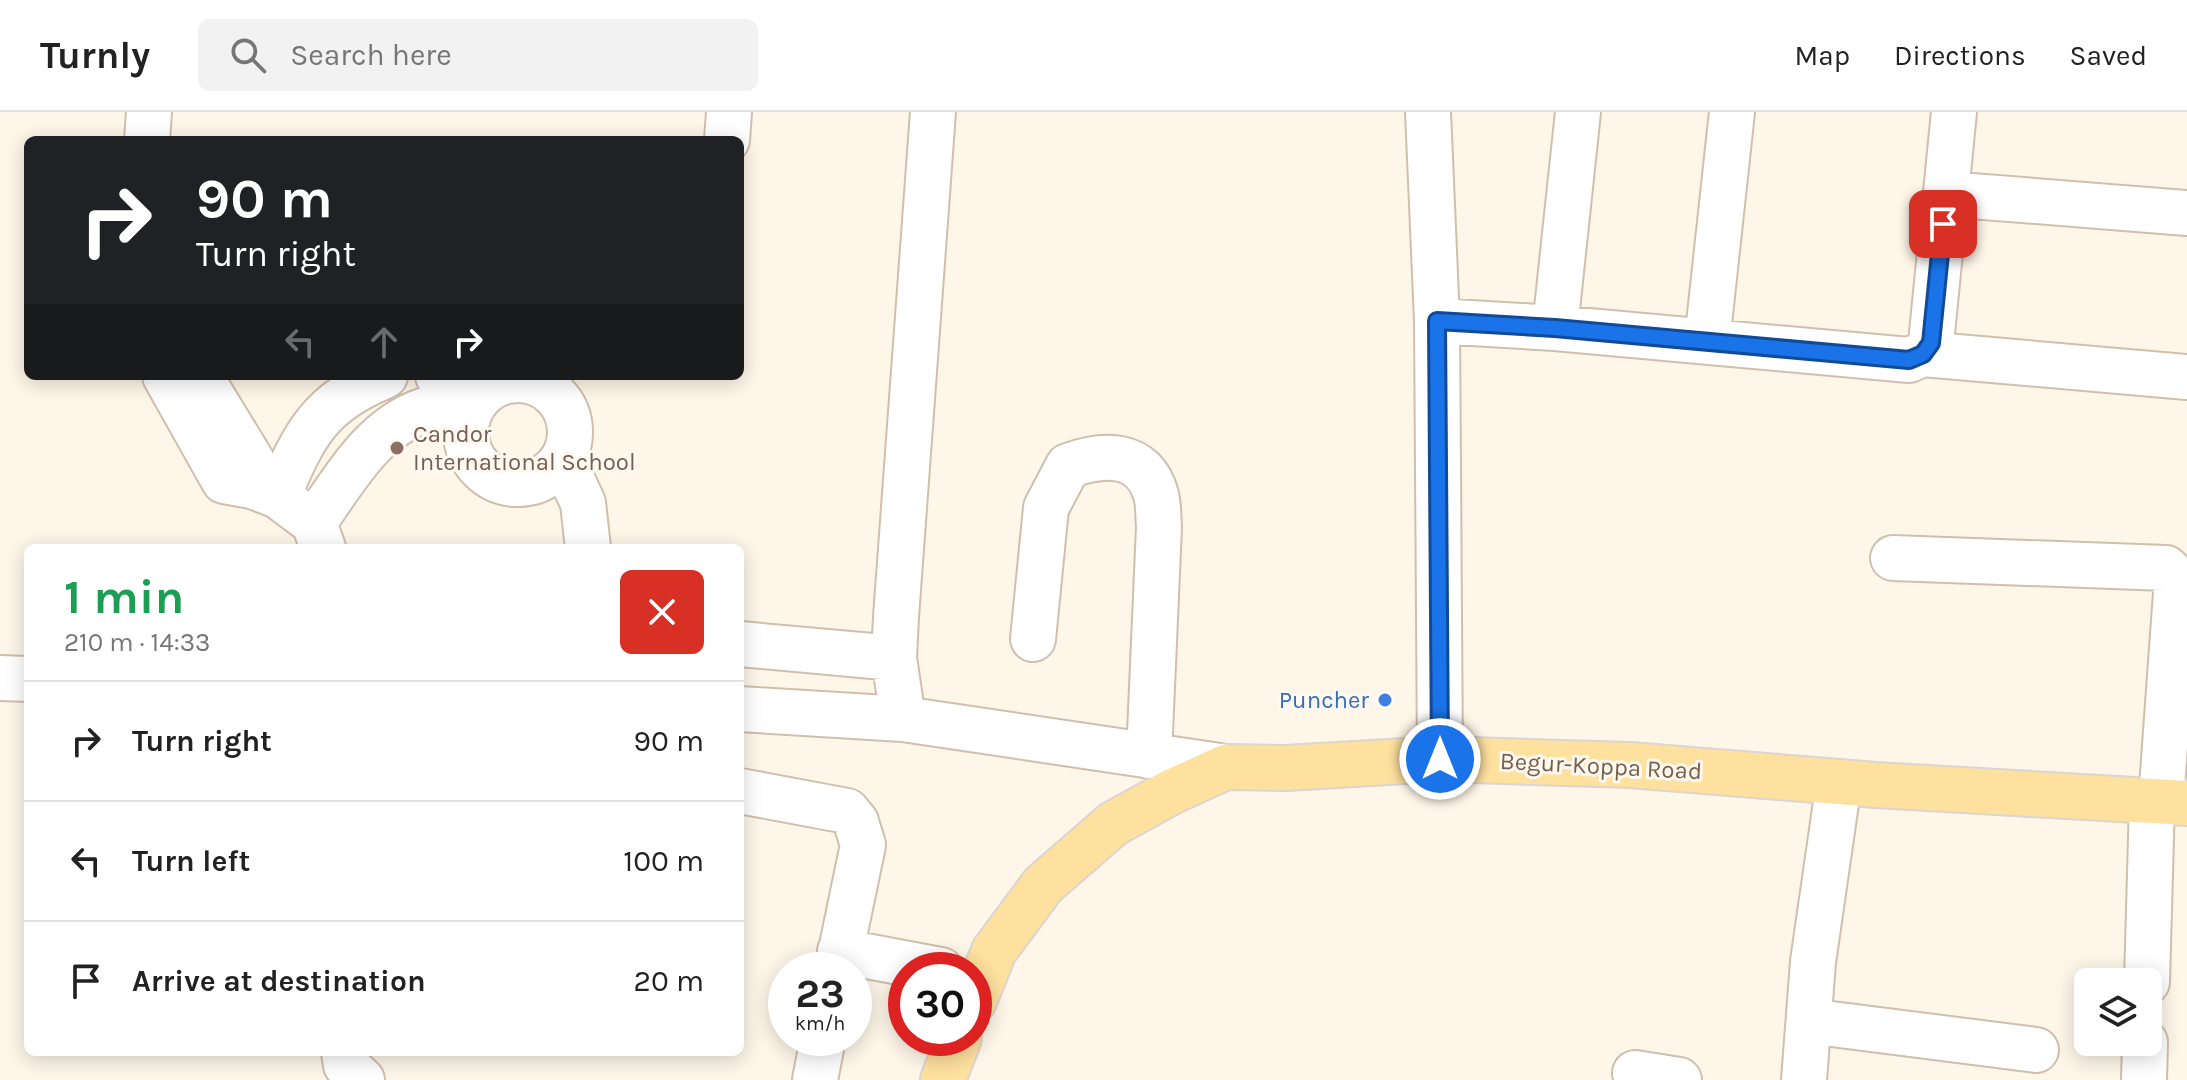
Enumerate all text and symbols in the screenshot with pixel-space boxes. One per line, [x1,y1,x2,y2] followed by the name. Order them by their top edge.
[198,19,758,91] search box
[40,33,150,78] text: Turnly
[226,33,270,77] icon: search
[290,37,452,73] text: Search here
[1795,39,1850,72] text: Map
[1894,39,2026,72] text: Directions
[2070,39,2147,72] text: Saved
[196,166,333,231] text: 90 m
[64,168,168,272] icon: right
[1909,190,1977,258] pin
[1921,202,1965,246] icon: arrive
[196,233,356,275] text: Turn right
[278,320,322,364] icon: left
[362,320,406,364] icon: ahead
[446,320,490,364] icon: right
[413,420,636,476] place label: Candor International School
[388,439,406,457] marker: Candor International School
[64,569,184,625] text: 1 min
[620,570,704,654] button: close
[64,627,210,658] text: 210 m · 14:33
[1279,686,1369,714] place label: Puncher
[1376,691,1394,709] marker: Puncher
[1398,717,1482,801] position arrow
[64,719,108,763] icon: right
[132,723,272,759] text: Turn right
[634,723,704,759] text: 90 m
[1499,747,1703,785] street label: Begur-Koppa Road
[64,839,108,883] icon: left
[132,843,250,879] text: Turn left
[623,843,704,879] text: 100 m
[888,952,992,1056] speed limit sign: 30
[64,959,108,1003] icon: arrive
[132,963,426,999] text: Arrive at destination
[634,963,704,999] text: 20 m
[2074,968,2162,1056] map controls
[2074,968,2162,1056] button: layers
[795,970,845,1017] text: 23
[795,1012,845,1035] text: km/h

